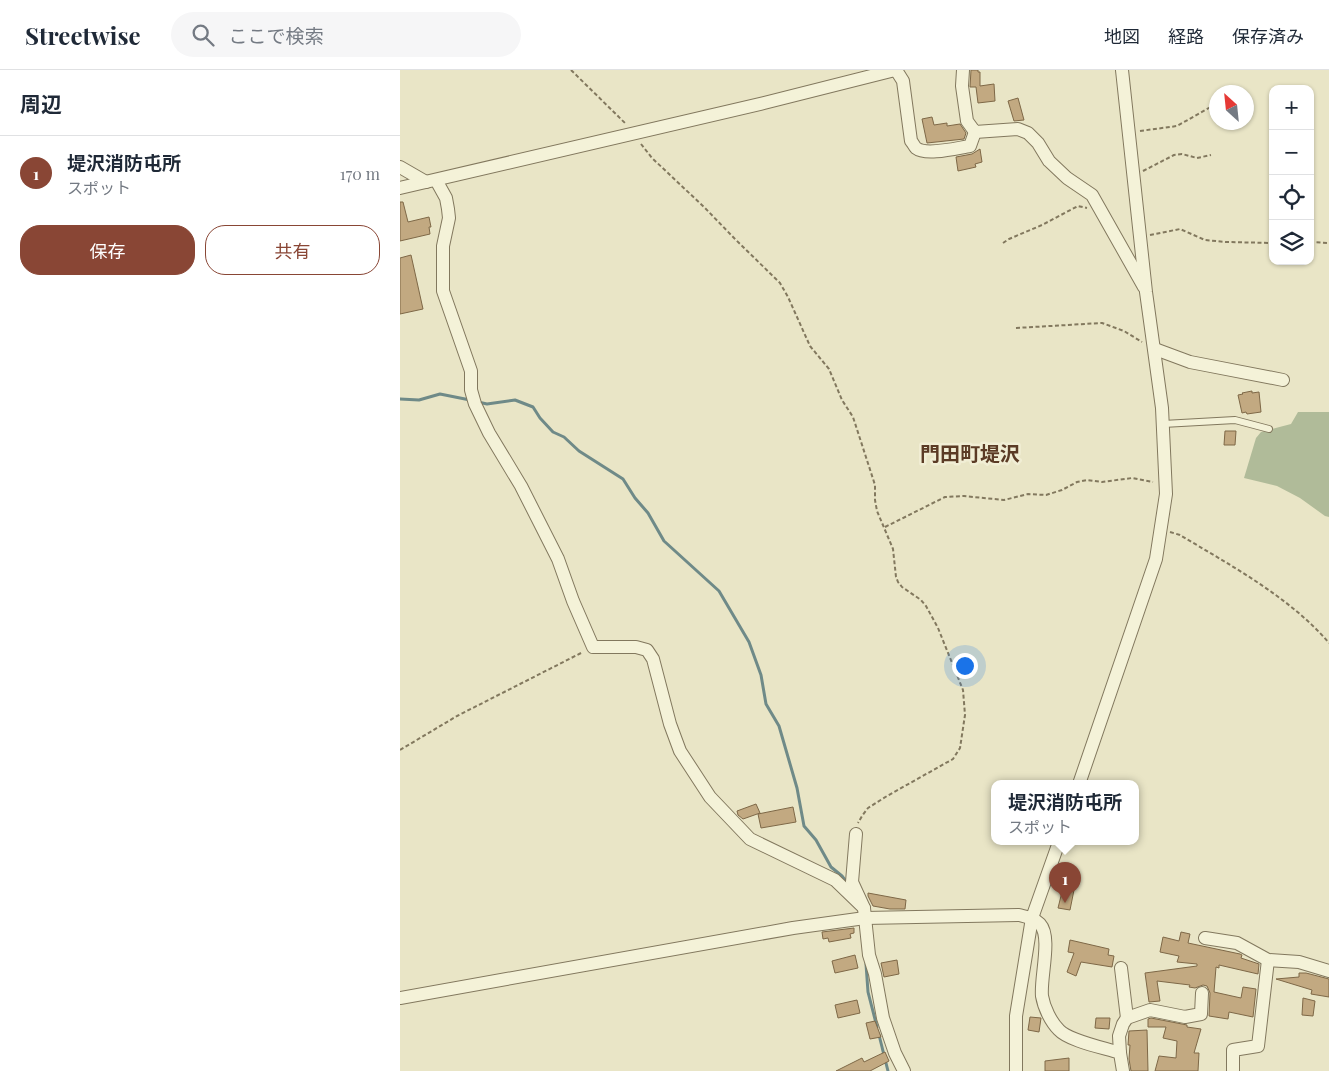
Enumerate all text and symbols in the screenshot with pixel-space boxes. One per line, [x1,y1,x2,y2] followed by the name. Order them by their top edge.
[171,12,521,57] search box
[25,19,141,51] text: Streetwise
[189,21,217,49] icon: search
[229,22,324,48] text: ここで検索
[1104,24,1140,48] text: 地図
[1168,24,1204,48] text: 経路
[1232,24,1304,48] text: 保存済み
[1209,85,1254,130] north arrow
[1269,85,1314,265] map controls
[1269,85,1314,130] button: +
[20,89,62,117] text: 周辺
[1269,130,1314,175] button: −
[67,149,181,175] text: 堤沢消防屯所
[33,163,39,184] text: 1
[340,163,380,184] text: 170 m
[1269,175,1314,220] button: locate
[67,177,131,198] text: スポット
[1269,220,1314,265] button: layers
[20,225,195,275] button: 保存
[205,225,380,275] button: 共有
[920,439,1020,466] district label: 門田町堤沢
[952,653,978,679] your location
[991,780,1139,845] popup
[1008,788,1122,814] text: 堤沢消防屯所
[1008,816,1072,837] text: スポット
[1049,862,1081,903] pin: 1

